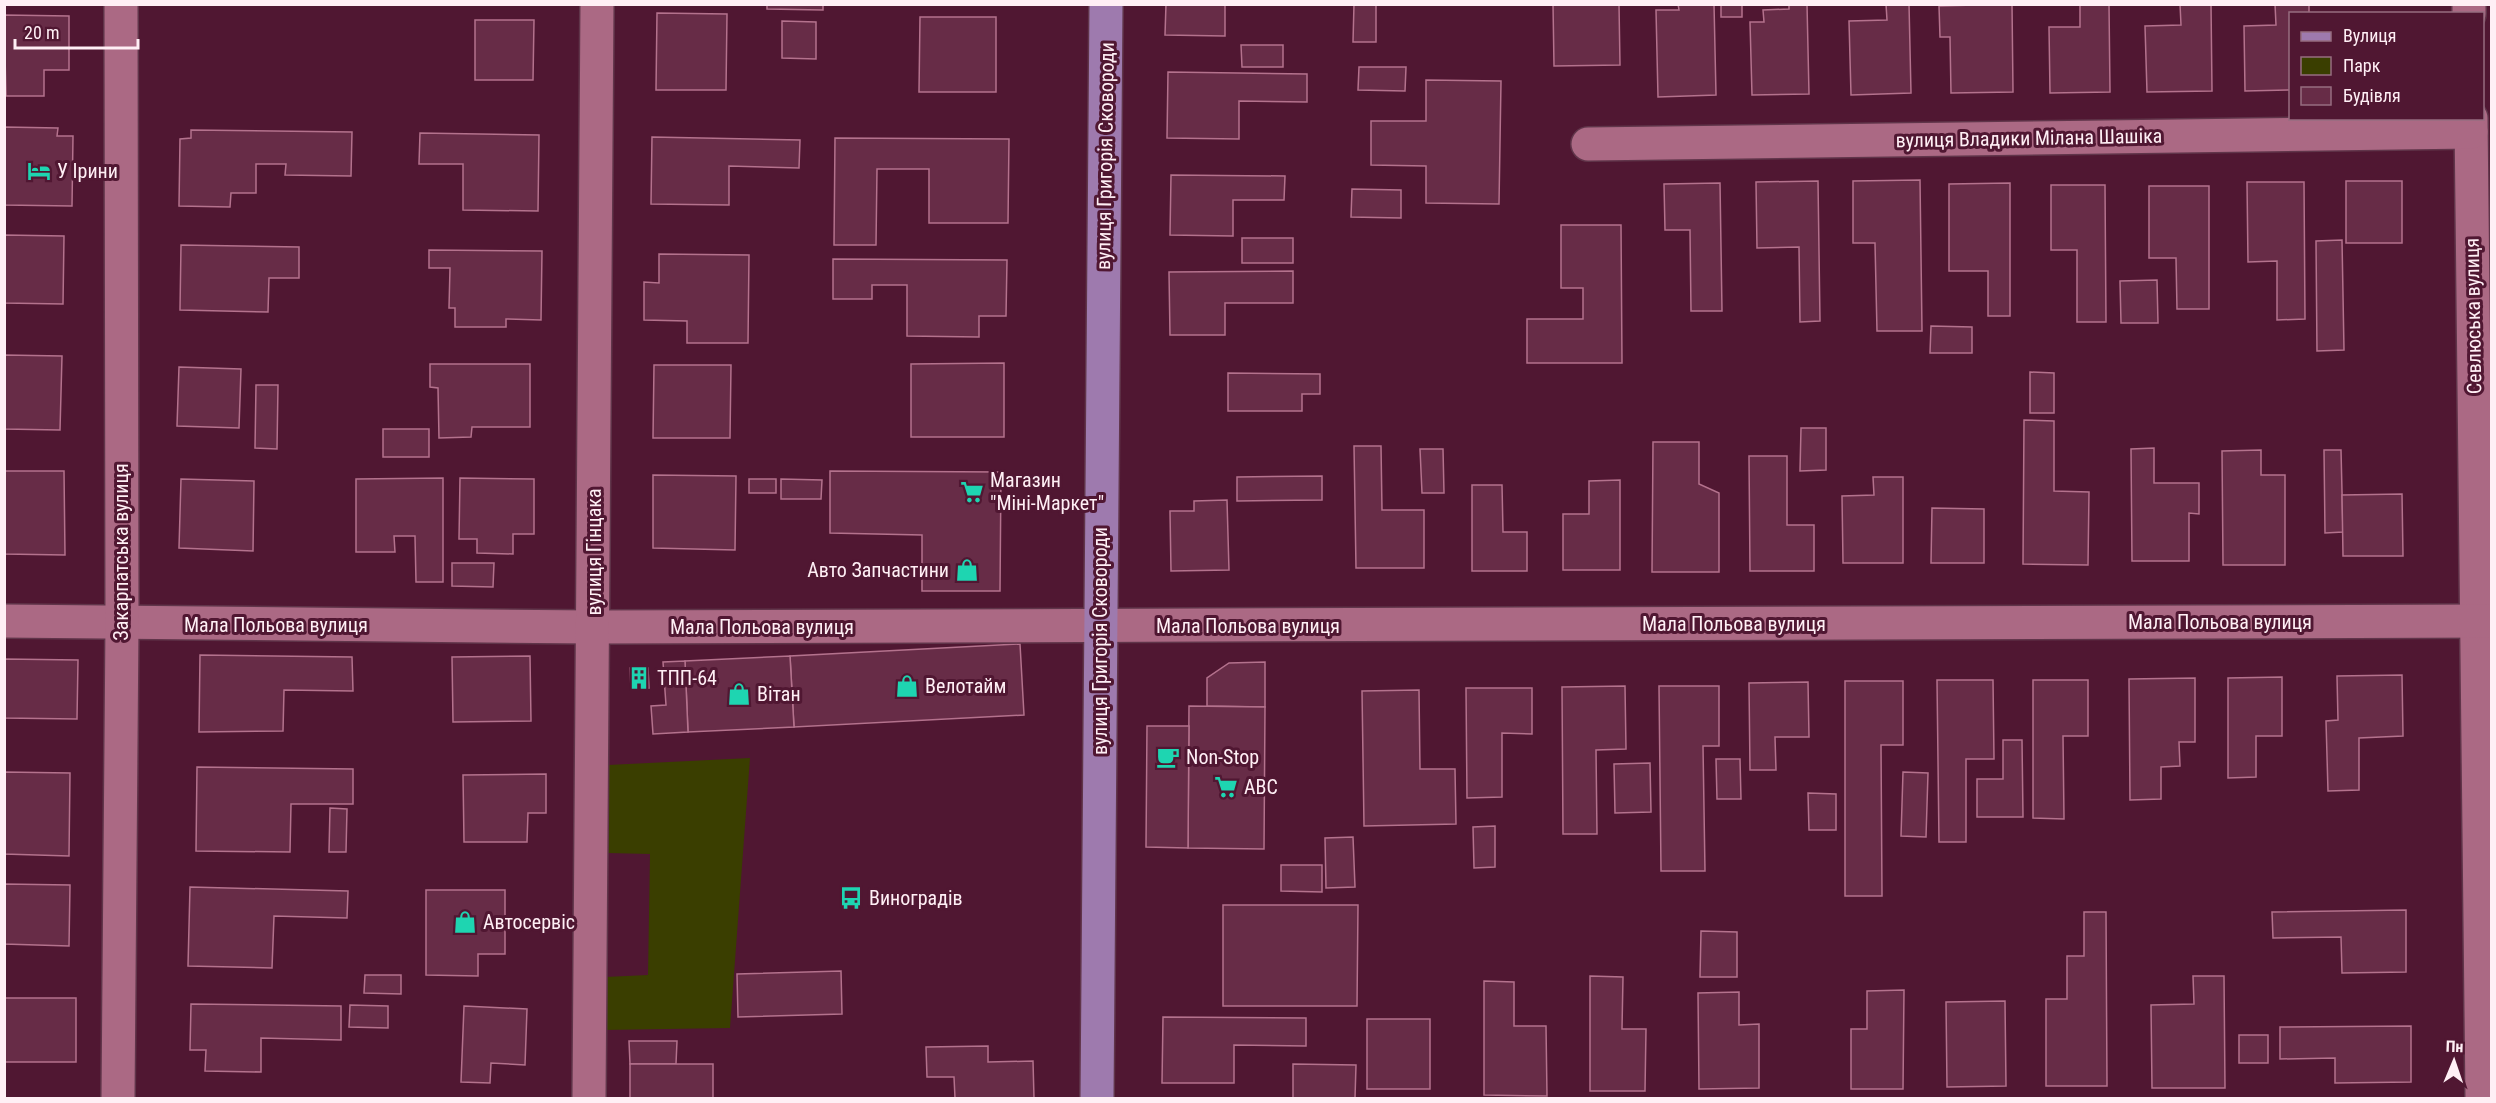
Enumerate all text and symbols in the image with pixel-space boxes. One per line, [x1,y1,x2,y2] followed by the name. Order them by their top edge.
[15,12,138,50] scale bar
[2289,12,2484,120] legend
[24,22,59,43] text: 20 m
[2343,25,2397,46] text: Вулиця
[1091,42,1119,270] street label: вулиця Григорія Сковороди
[2343,55,2381,76] text: Парк
[2343,85,2401,106] text: Будівля
[1895,124,2163,152] street label: вулиця Владики Мілана Шашіка
[26,158,52,184] hotel icon: У Ірини
[57,159,118,183] place label: У Ірини
[2460,238,2486,394] street label: Севлюська вулиця
[109,463,133,641] street label: Закарпатська вулиця
[990,468,1104,515] place label: Магазин "Міні-Маркет"
[959,479,985,505] supermarket icon: Магазин "Міні-Маркет"
[582,489,606,615] street label: вулиця Гінцака
[1088,527,1112,755] street label: вулиця Григорія Сковороди
[954,557,980,583] shop icon: Авто Запчастини
[807,558,949,582] place label: Авто Запчастини
[2128,610,2312,634] street label: Мала Польова вулиця
[1642,612,1826,636] street label: Мала Польова вулиця
[184,613,368,637] street label: Мала Польова вулиця
[1156,614,1340,638] street label: Мала Польова вулиця
[670,615,854,639] street label: Мала Польова вулиця
[626,665,652,691] building icon: ТПП-64
[657,666,717,690] place label: ТПП-64
[894,673,920,699] shop icon: Велотайм
[925,674,1006,698] place label: Велотайм
[726,681,752,707] shop icon: Вітан
[757,682,801,706] place label: Вітан
[1155,744,1181,770] cafe icon: Non-Stop
[1186,745,1259,769] place label: Non-Stop
[1213,774,1239,800] supermarket icon: ABC
[1244,775,1278,799] place label: ABC
[838,885,864,911] bus stop icon: Виноградів
[869,886,963,910] place label: Виноградів
[452,909,478,935] shop icon: Автосервіс
[483,910,575,934] place label: Автосервіс
[2424,1031,2484,1091] north arrow
[2445,1037,2464,1056] text: Пн

